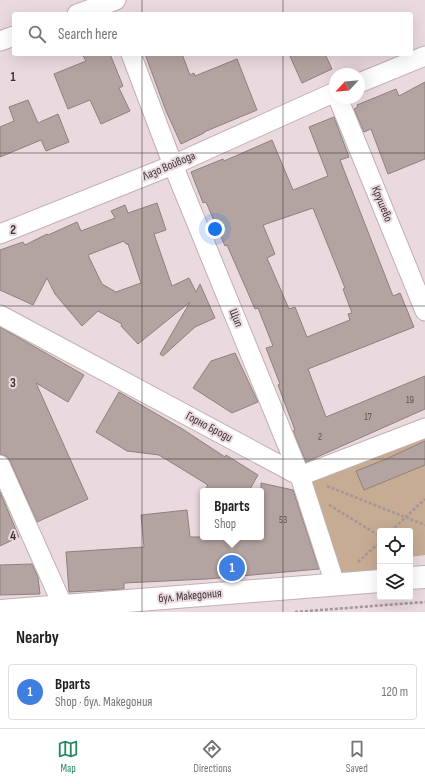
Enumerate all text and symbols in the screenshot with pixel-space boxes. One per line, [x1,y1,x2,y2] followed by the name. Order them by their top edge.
[12,12,413,56] search box
[26,23,48,45] icon: search
[58,25,118,44] text: Search here
[329,68,365,104] north arrow
[10,69,16,85] text: 1
[139,148,198,184] street label: Лазо Войвода
[368,184,396,224] street label: Крушево
[205,219,225,239] your location
[10,222,16,238] text: 2
[226,307,246,329] street label: Щип
[10,375,16,391] text: 3
[406,394,414,406] house number: 19
[183,408,235,446] street label: Горно Броди
[364,411,372,423] house number: 17
[318,431,322,443] house number: 2
[200,488,264,540] popup
[214,497,250,516] text: Bparts
[279,514,287,526] house number: 53
[214,516,236,532] text: Shop
[10,528,16,544] text: 4
[377,528,413,600] map controls
[377,528,413,564] button: locate
[219,553,245,583] pin: 1
[377,564,413,600] button: layers
[158,586,223,606] street label: бул. Македония
[16,628,59,648] text: Nearby
[55,675,90,694] text: Bparts
[27,684,33,700] text: 1
[382,684,408,700] text: 120 m
[55,694,152,710] text: Shop · бул. Македония
[57,738,79,775] tab: Map
[194,738,231,775] tab: Directions
[346,738,368,775] tab: Saved

